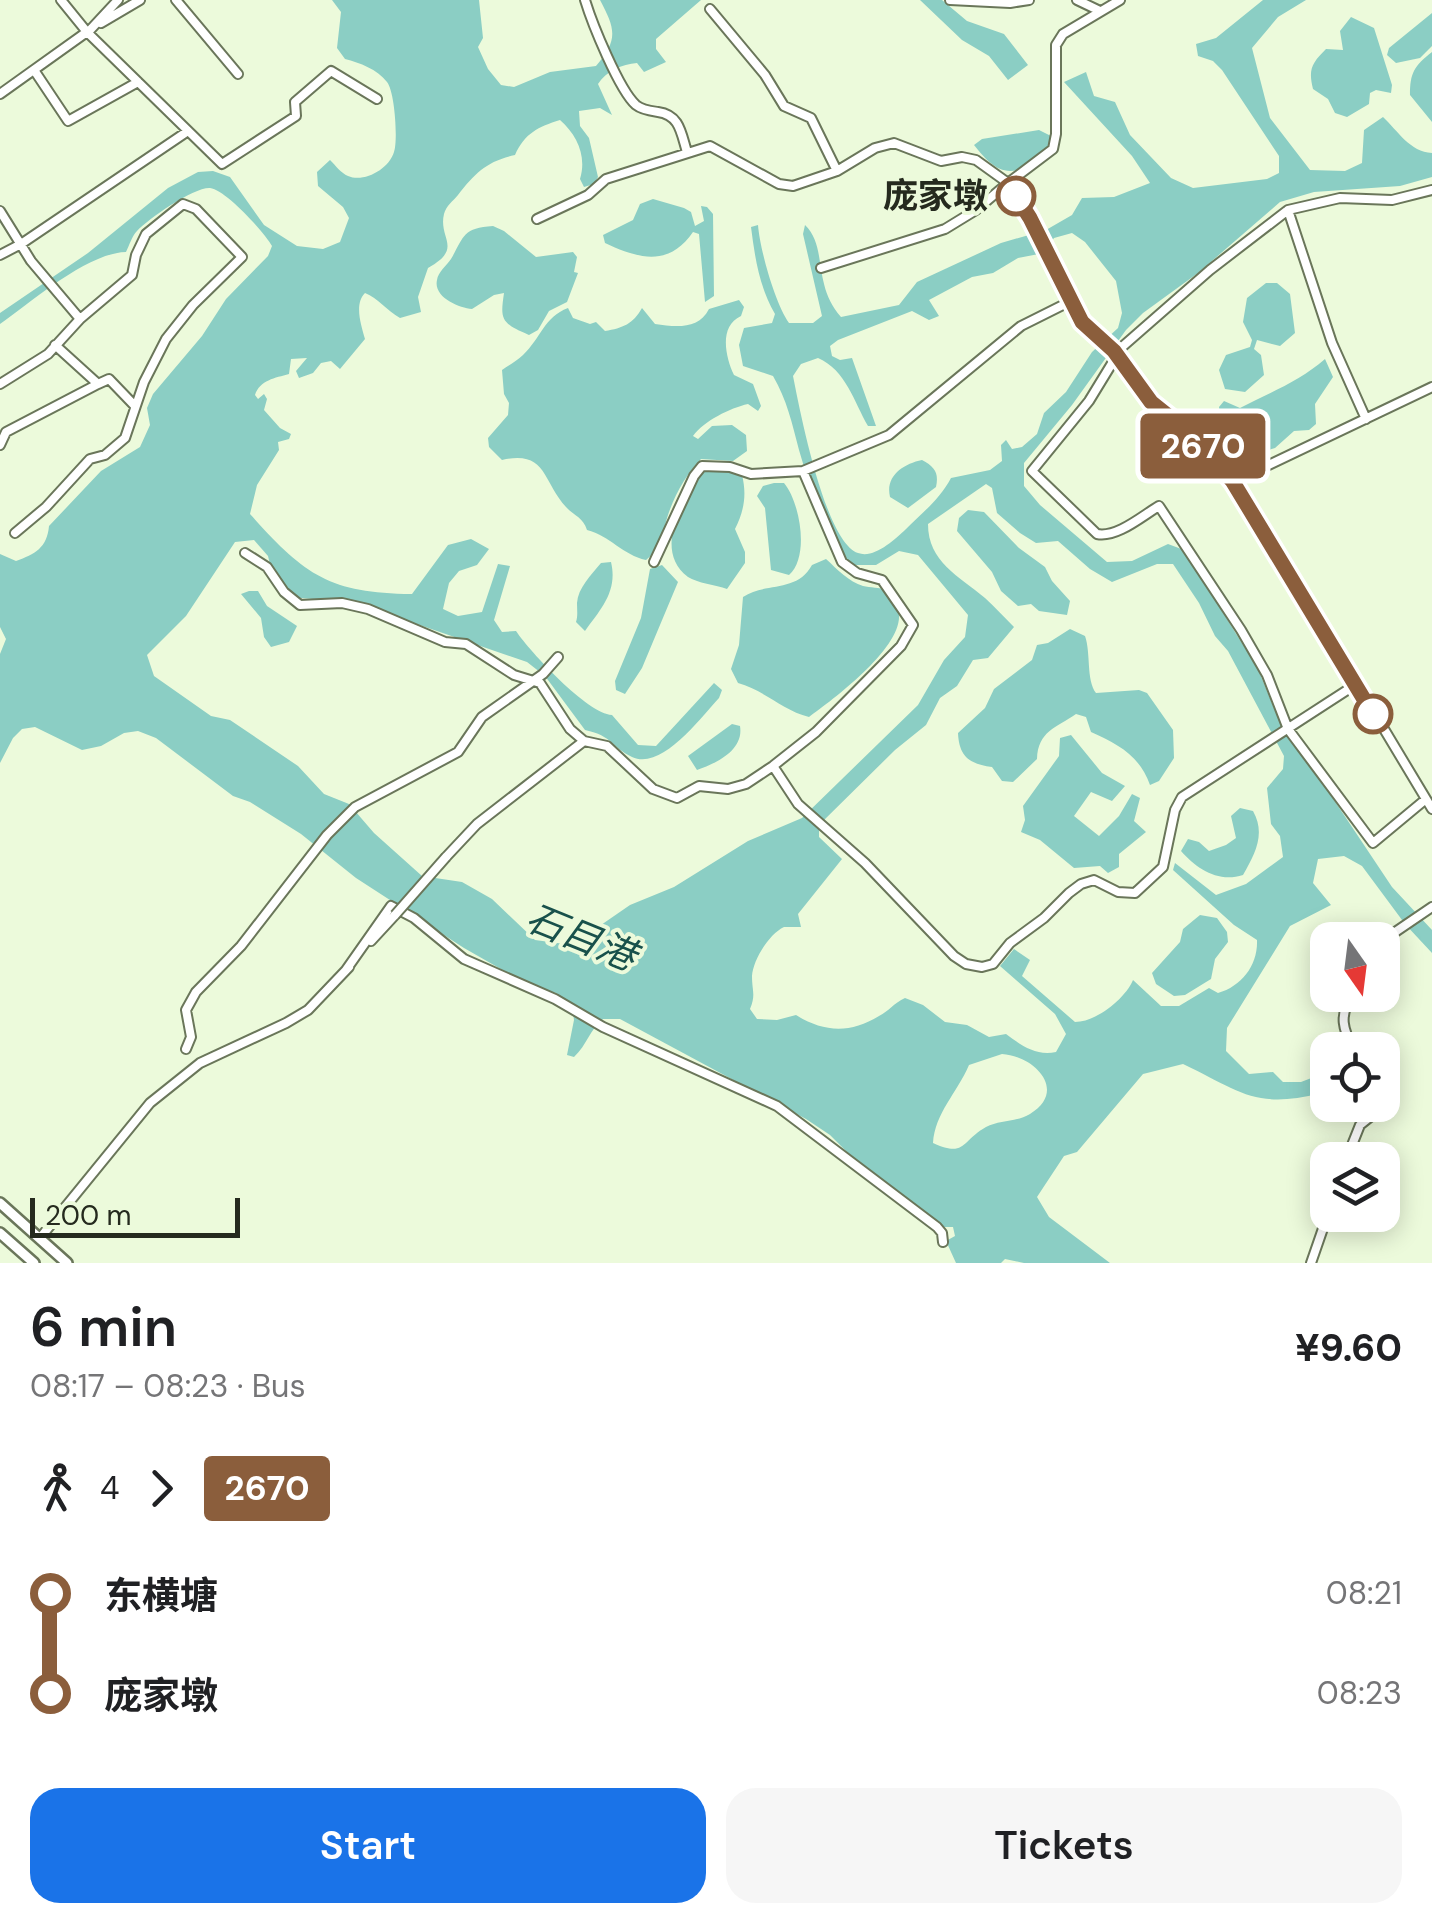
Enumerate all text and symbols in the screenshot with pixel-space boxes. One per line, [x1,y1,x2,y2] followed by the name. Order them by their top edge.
[883,173,988,219] place label: 庞家墩
[997,177,1035,215] marker: 庞家墩
[1133,414,1273,478] line badge: 2670
[1160,423,1246,469] text: 2670
[1354,695,1392,733] unlabelled marker
[519,892,648,983] water label: 石目港
[1310,922,1400,1012] north arrow
[1310,922,1400,1232] map controls
[1310,1032,1400,1122] button: locate
[1310,1142,1400,1232] button: layers
[30,1193,240,1238] scale bar
[45,1197,132,1234] text: 200 m
[30,1291,177,1363] text: 6 min
[1295,1323,1402,1373] text: ¥9.60
[30,1365,306,1407] text: 08:17 – 08:23 · Bus
[30,1461,85,1516] icon: walk
[134,1461,189,1516] icon: forward
[224,1465,310,1511] text: 2670
[100,1467,119,1509] text: 4
[104,1571,218,1621] text: 东横塘
[1326,1572,1402,1614] text: 08:21
[104,1671,218,1721] text: 庞家墩
[1317,1672,1402,1714] text: 08:23
[30,1788,706,1903] button: Start
[726,1788,1402,1903] button: Tickets

